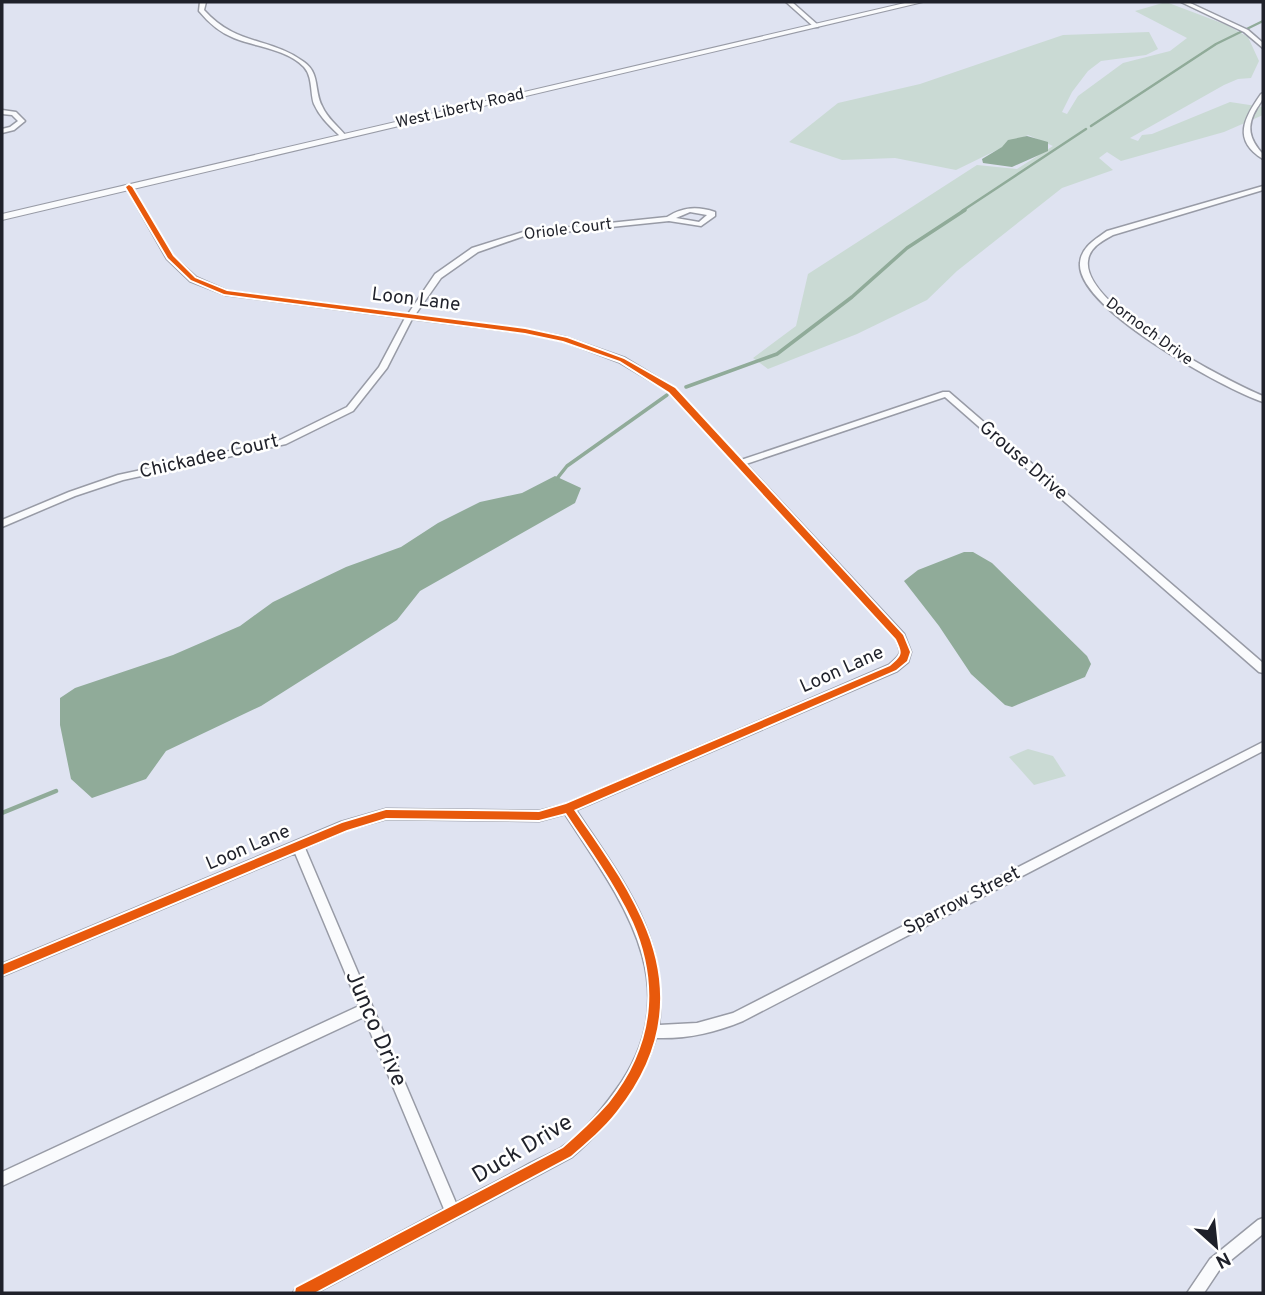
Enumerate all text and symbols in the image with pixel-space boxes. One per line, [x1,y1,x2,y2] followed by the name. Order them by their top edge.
[394,84,526,134] street label: West Liberty Road
[523,215,613,245] street label: Oriole Court
[370,283,462,317] street label: Loon Lane
[1102,294,1196,370] street label: Dornoch Drive
[974,416,1072,506] street label: Grouse Drive
[137,429,281,485] street label: Chickadee Court
[796,641,888,699] street label: Loon Lane
[202,820,294,876] street label: Loon Lane
[900,861,1024,941] street label: Sparrow Street
[338,967,412,1091] street label: Junco Drive
[467,1109,579,1191] street label: Duck Drive
[1181,1211,1251,1281] north arrow
[1211,1246,1234,1273] text: N

